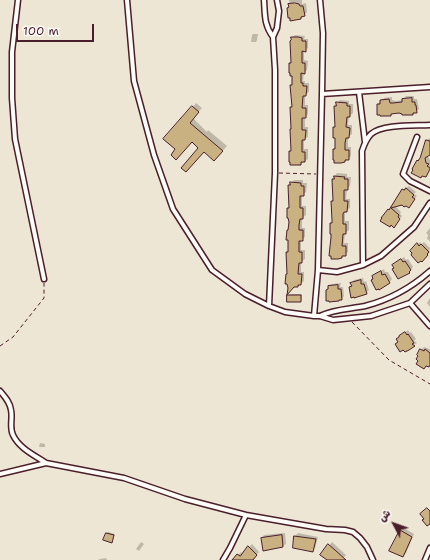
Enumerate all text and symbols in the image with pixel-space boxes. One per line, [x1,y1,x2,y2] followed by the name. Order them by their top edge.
[18,16,96,42] scale bar
[23,23,59,39] text: 100 m
[374,504,414,544] north arrow
[375,506,394,525] text: ش

